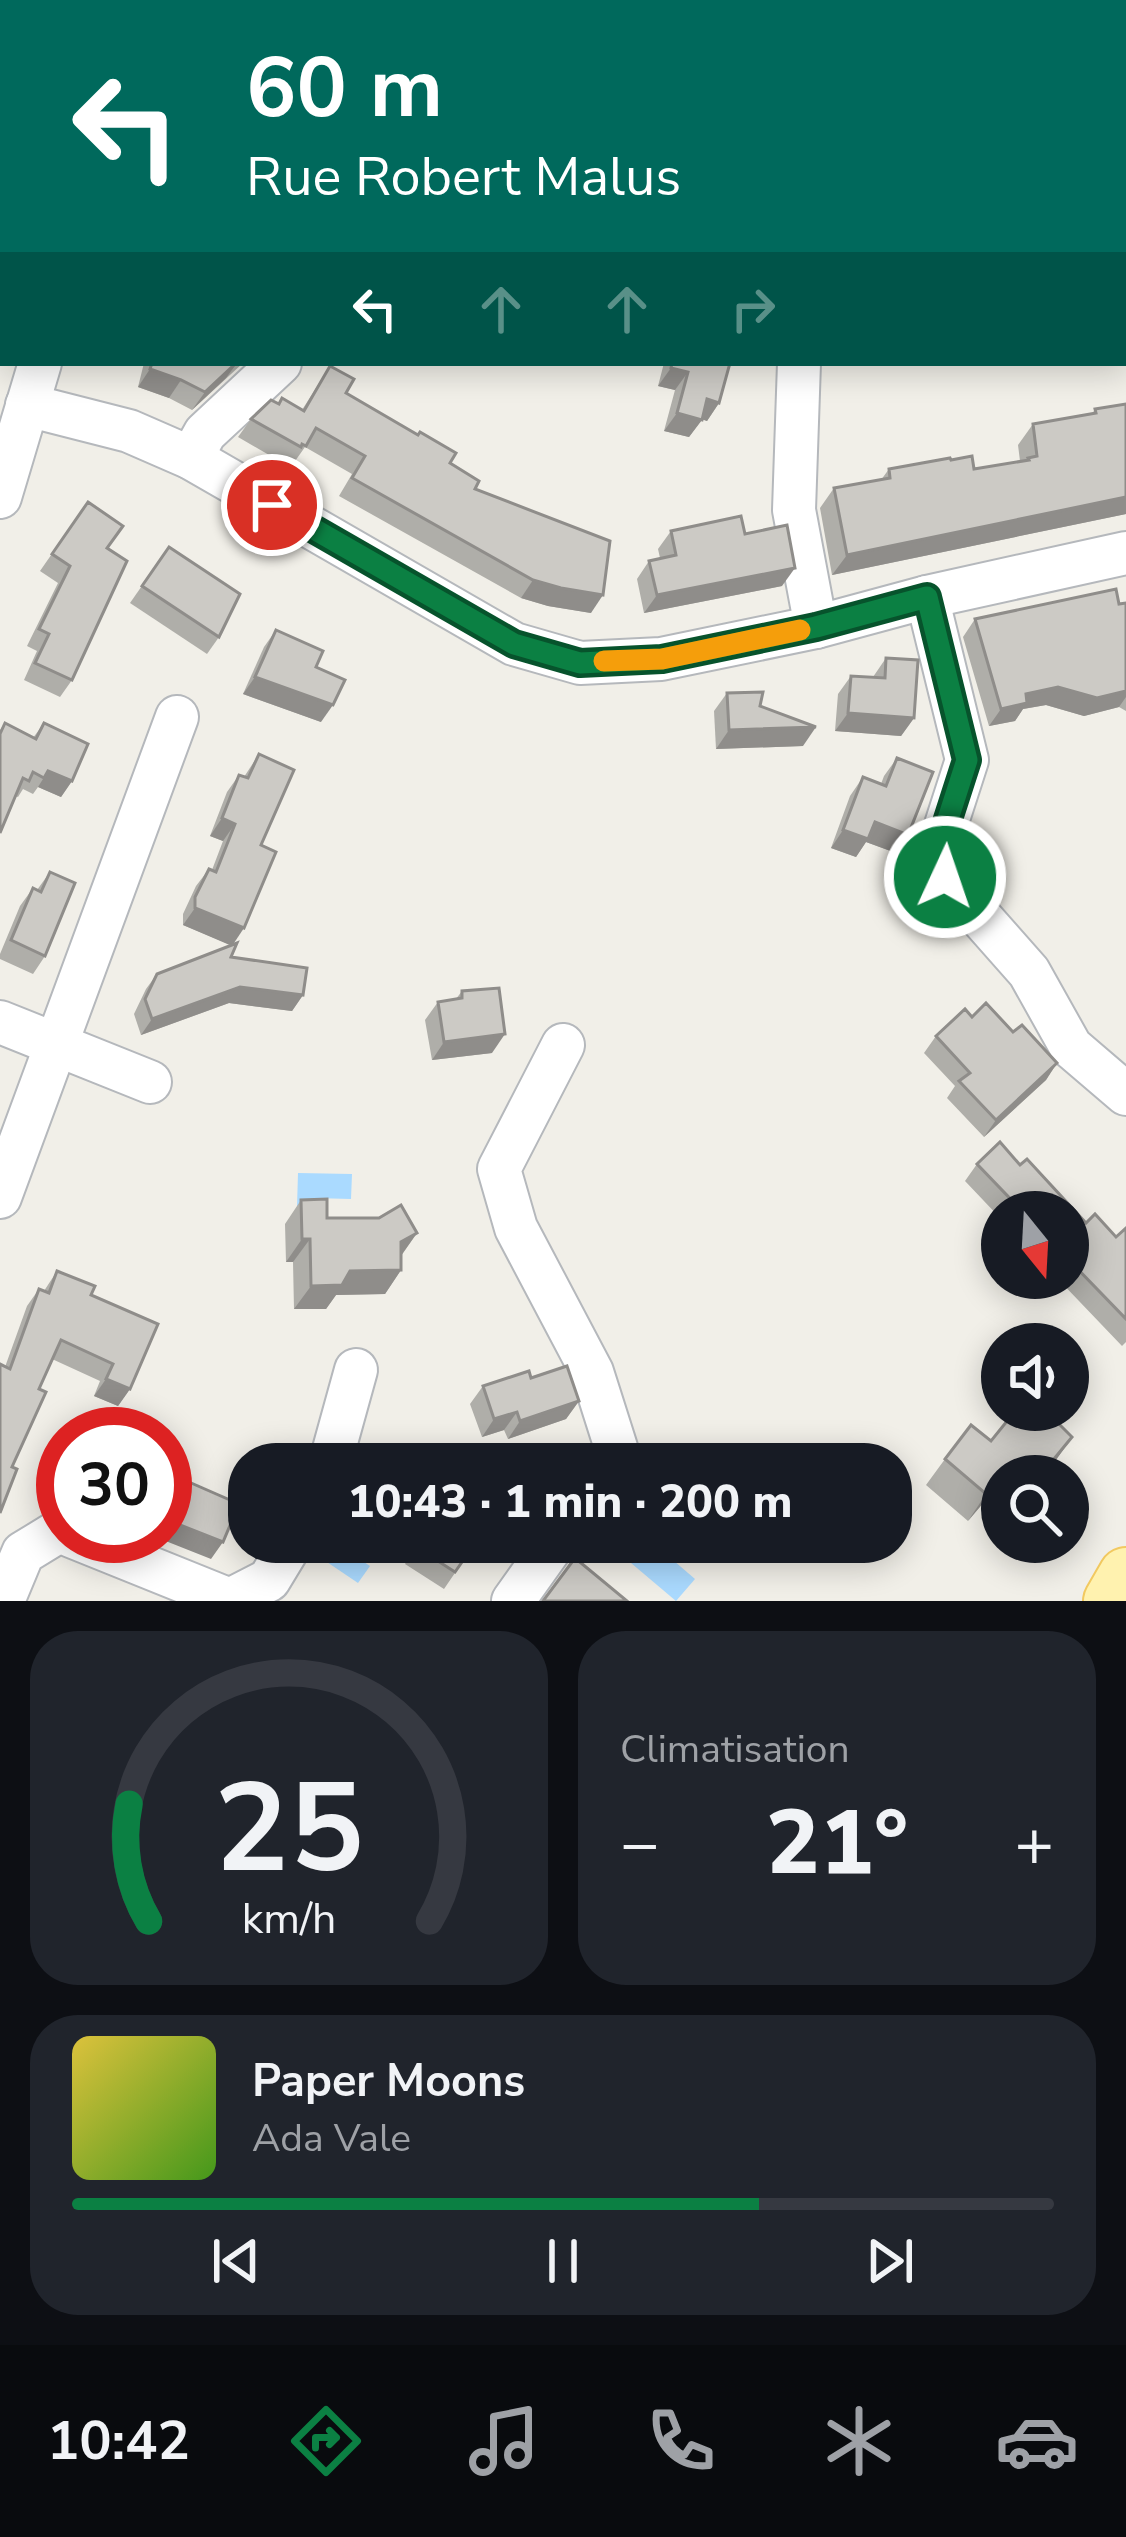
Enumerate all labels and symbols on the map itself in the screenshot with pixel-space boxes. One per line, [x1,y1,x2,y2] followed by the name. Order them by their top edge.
[221,454,323,556] pin
[882,814,1008,940] position arrow
[981,1191,1089,1299] north arrow
[36,1407,192,1563] speed limit sign: 30

